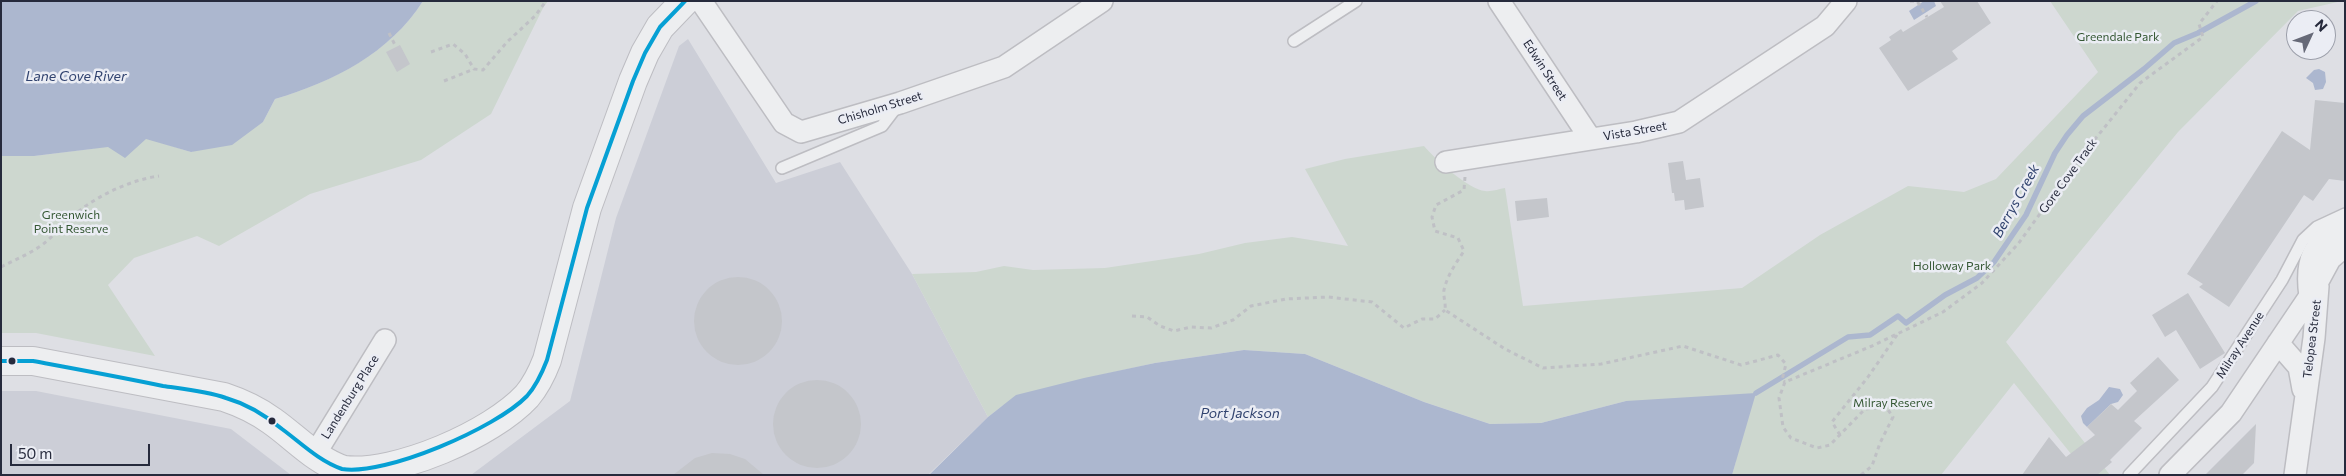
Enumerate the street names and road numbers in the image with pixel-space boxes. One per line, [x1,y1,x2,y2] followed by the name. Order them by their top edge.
[1520,37,1570,103] street label: Edwin Street
[836,88,924,128] street label: Chisholm Street
[1602,118,1668,144] street label: Vista Street
[2036,136,2100,216] street label: Gore Cove Track
[2300,299,2324,379] street label: Telopea Street
[2213,309,2267,381] street label: Milray Avenue
[318,352,382,442] street label: Landenburg Place

